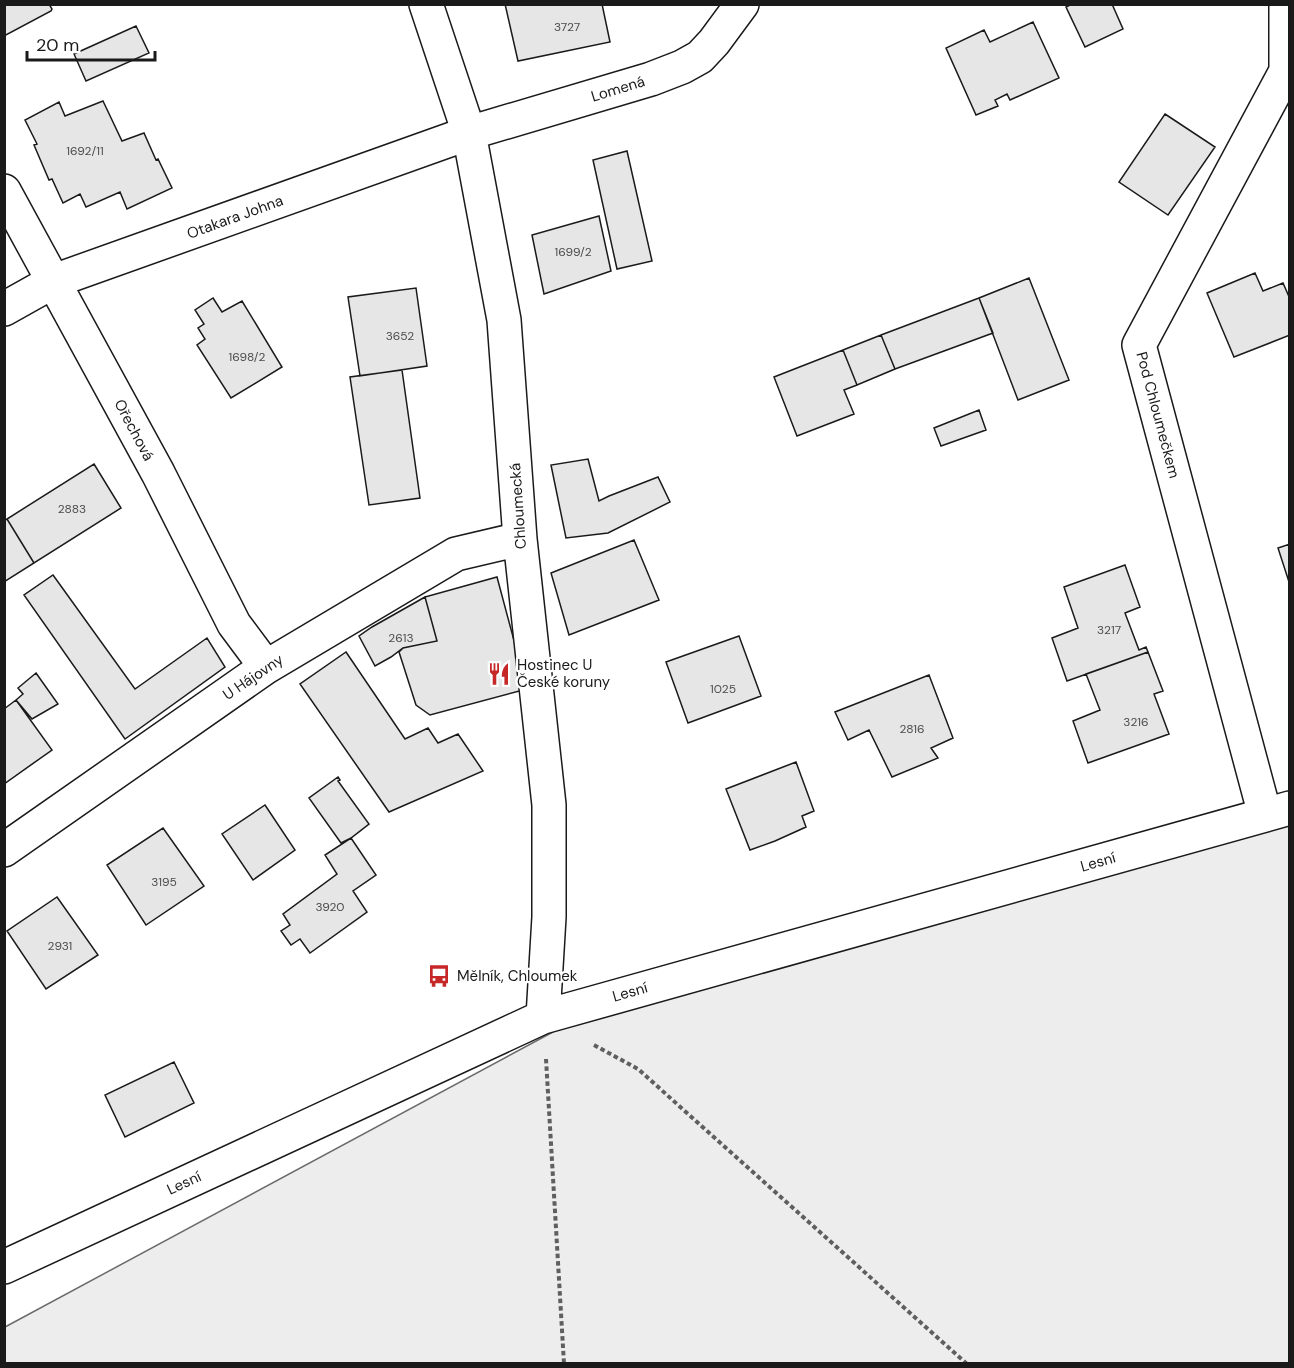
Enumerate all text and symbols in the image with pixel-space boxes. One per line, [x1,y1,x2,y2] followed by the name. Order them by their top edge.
[554,19,580,35] house number: 3727
[27,24,154,62] scale bar
[36,33,79,57] text: 20 m
[589,71,647,107] street label: Lomená
[66,143,104,159] house number: 1692/11
[184,190,286,244] street label: Otakara Johna
[554,244,592,260] house number: 1699/2
[386,328,414,344] house number: 3652
[229,349,266,365] house number: 1698/2
[1131,350,1185,480] street label: Pod Chloumečkem
[109,396,159,464] street label: Ořechová
[505,462,531,550] street label: Chloumecká
[58,501,86,517] house number: 2883
[1097,622,1121,638] house number: 3217
[388,630,414,646] house number: 2613
[219,649,288,705] street label: U Hájovny
[517,655,611,692] place label: Hostinec U České koruny
[486,661,512,687] restaurant icon: Hostinec U České koruny
[710,681,736,697] house number: 1025
[1123,714,1149,730] house number: 3216
[899,721,925,737] house number: 2816
[1078,847,1118,877] street label: Lesní
[151,874,177,890] house number: 3195
[315,899,345,915] house number: 3920
[48,938,72,954] house number: 2931
[426,963,452,989] bus stop icon: Mělník, Chloumek
[457,966,578,986] place label: Mělník, Chloumek
[610,977,650,1007] street label: Lesní
[164,1166,205,1200] street label: Lesní

